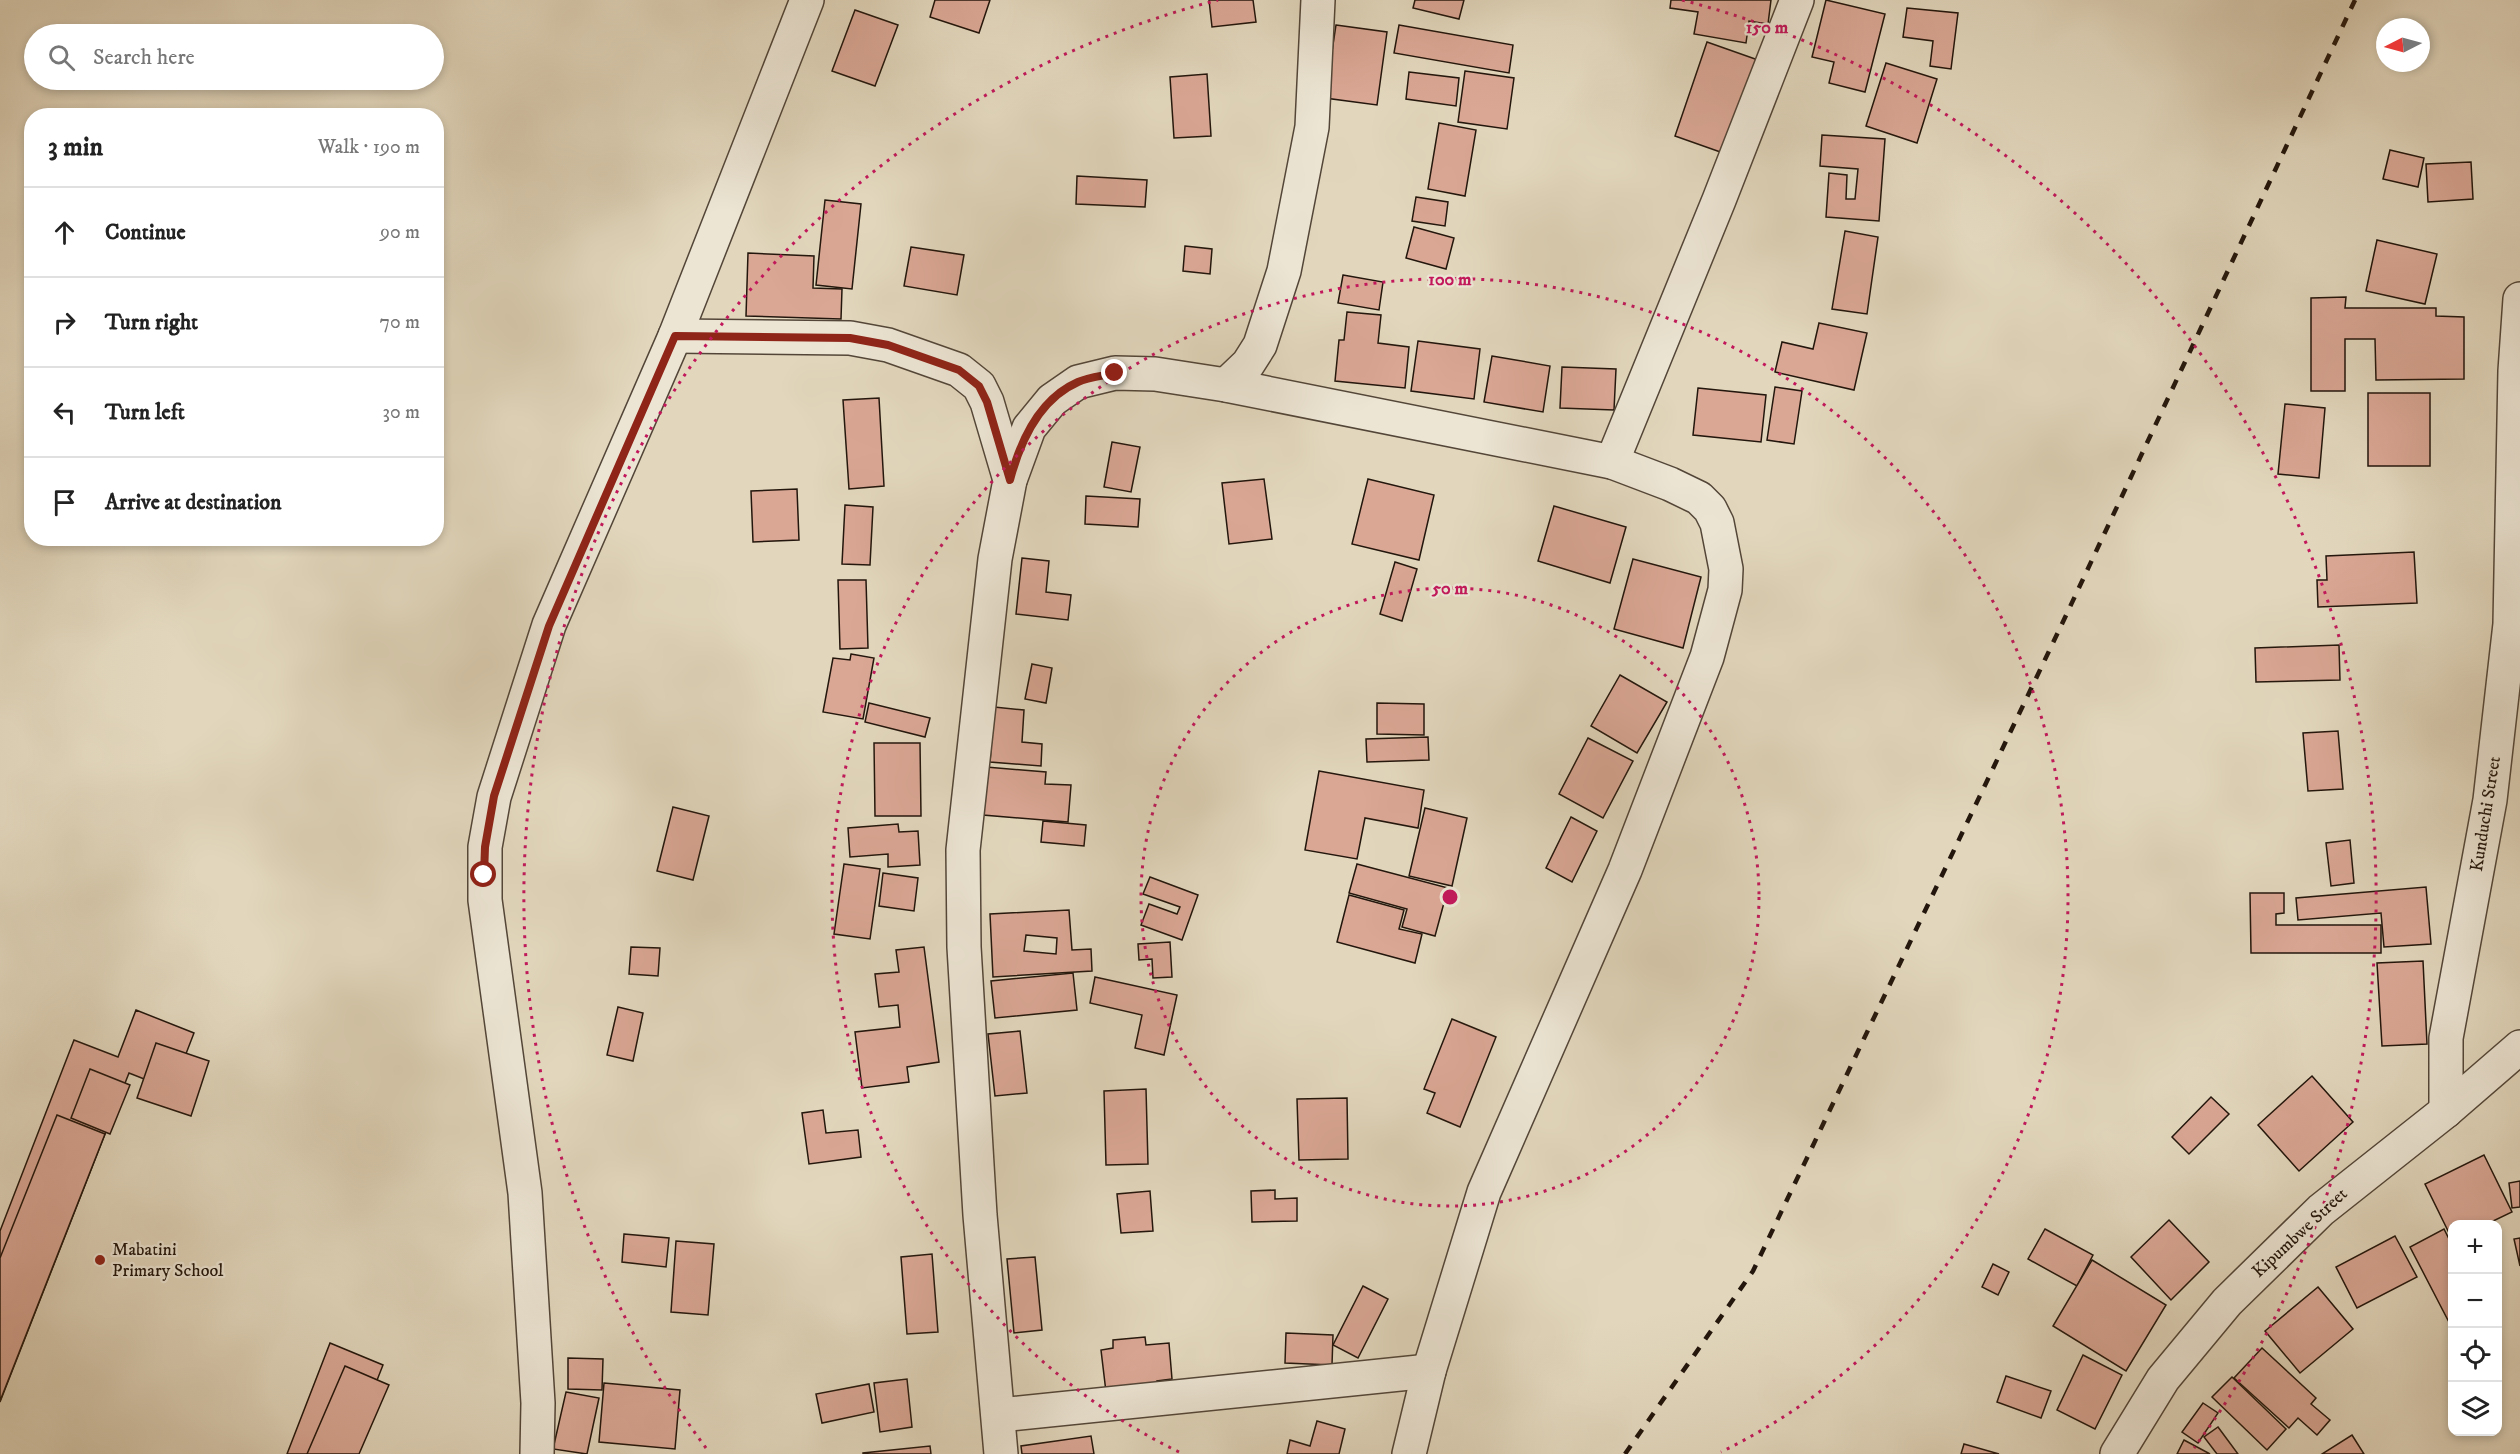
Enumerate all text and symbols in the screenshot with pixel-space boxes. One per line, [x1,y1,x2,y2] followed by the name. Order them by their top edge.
[1746,17,1789,39] text: 150 m
[2376,18,2430,72] north arrow
[24,24,444,90] search box
[45,41,78,74] icon: search
[93,44,195,71] text: Search here
[48,131,103,164] text: 3 min
[318,135,420,160] text: Walk · 190 m
[48,216,81,249] icon: ahead
[105,219,186,246] text: Continue
[380,220,420,245] text: 90 m
[1428,269,1472,291] text: 100 m
[48,306,81,339] icon: right
[105,309,198,336] text: Turn right
[379,310,420,335] text: 70 m
[1101,359,1127,385] route end
[48,396,81,429] icon: left
[105,399,185,426] text: Turn left
[382,400,420,425] text: 30 m
[48,486,81,519] icon: arrive
[105,489,282,516] text: Arrive at destination
[1431,578,1468,600] text: 50 m
[2466,755,2506,873] street label: Kunduchi Street
[470,861,496,887] route start
[1440,887,1460,907] centre of rings
[2248,1183,2352,1283] street label: Kipumbwe Street
[2448,1220,2502,1436] map controls
[2448,1220,2502,1274] button: +
[112,1239,224,1282] place label: Mabatini Primary School
[93,1253,107,1267] marker: Mabatini Primary School
[2448,1274,2502,1328] button: −
[2448,1328,2502,1382] button: locate
[2448,1382,2502,1436] button: layers

